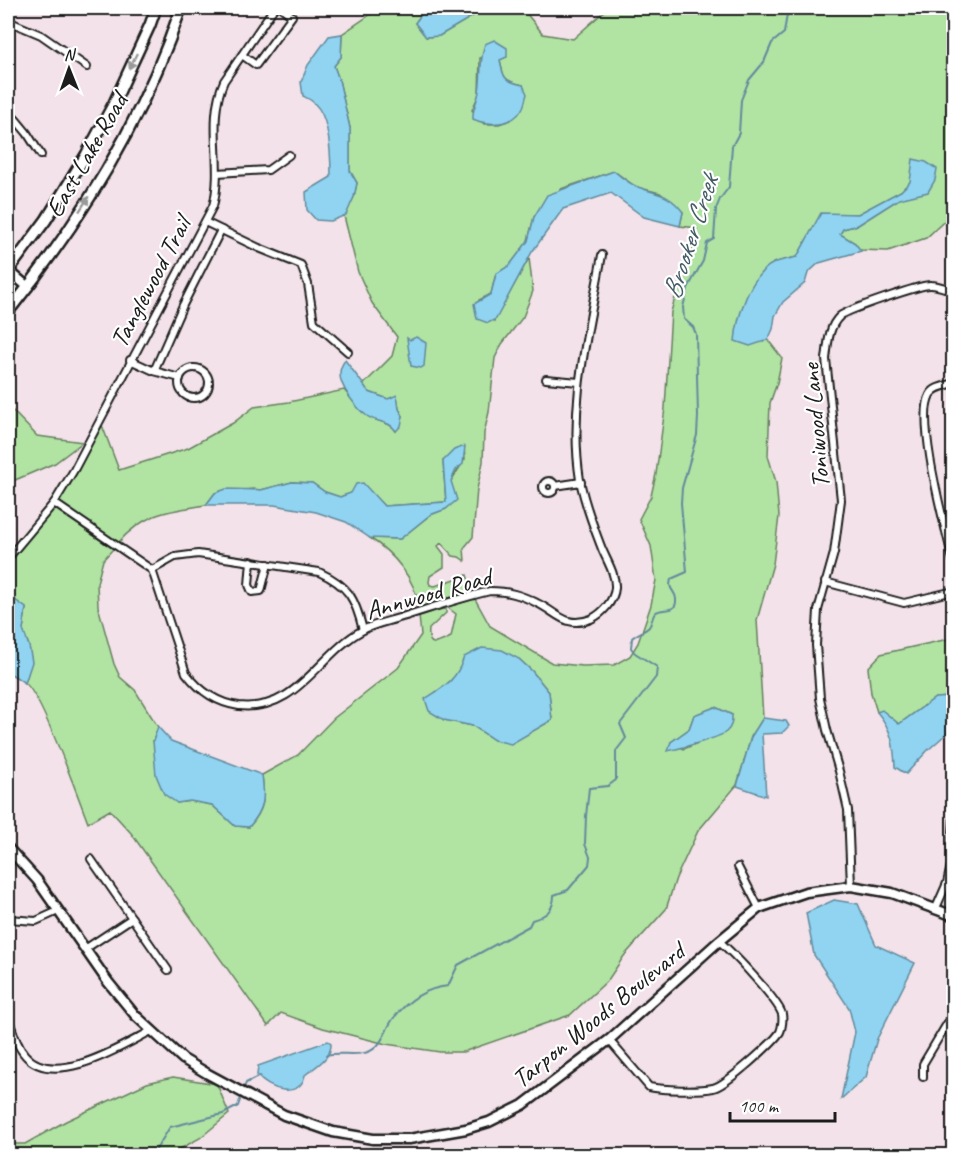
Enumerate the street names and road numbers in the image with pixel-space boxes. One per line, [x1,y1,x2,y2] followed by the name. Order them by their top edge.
[38,84,137,223] street label: East Lake Road
[102,207,201,353] street label: Tanglewood Trail
[793,361,837,490] street label: Toniwood Lane
[362,559,498,627] street label: Annwood Road
[505,933,695,1095] street label: Tarpon Woods Boulevard

